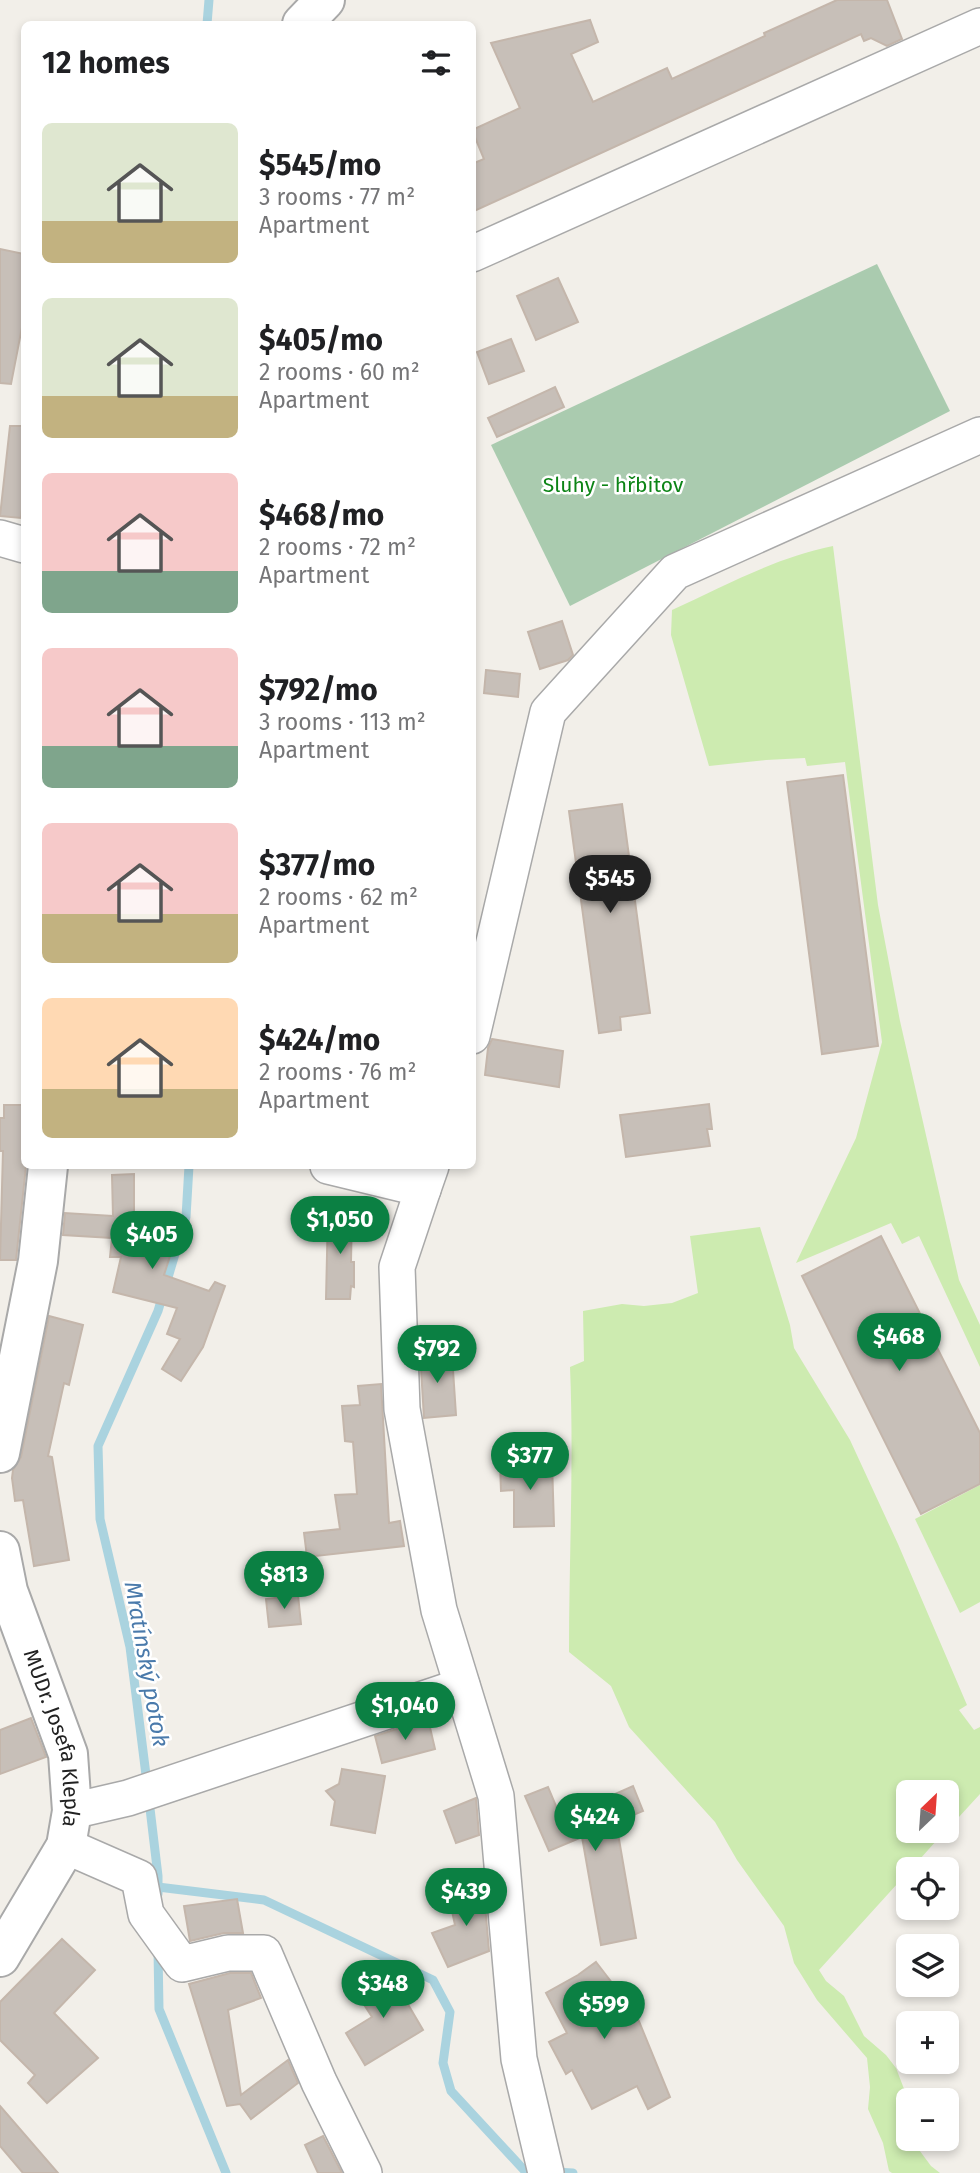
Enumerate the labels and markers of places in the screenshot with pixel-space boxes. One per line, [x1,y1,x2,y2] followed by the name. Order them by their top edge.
[569,856,651,915] pin: $545
[283,1196,397,1256] pin: $1,050
[111,1212,193,1271] pin: $405
[858,1314,940,1373] pin: $468
[396,1326,478,1385] pin: $792
[489,1432,571,1492] pin: $377
[243,1552,325,1611] pin: $813
[348,1682,462,1742] pin: $1,040
[554,1794,636,1853] pin: $424
[425,1868,507,1928] pin: $439
[342,1960,424,2020] pin: $348
[563,1982,645,2041] pin: $599

